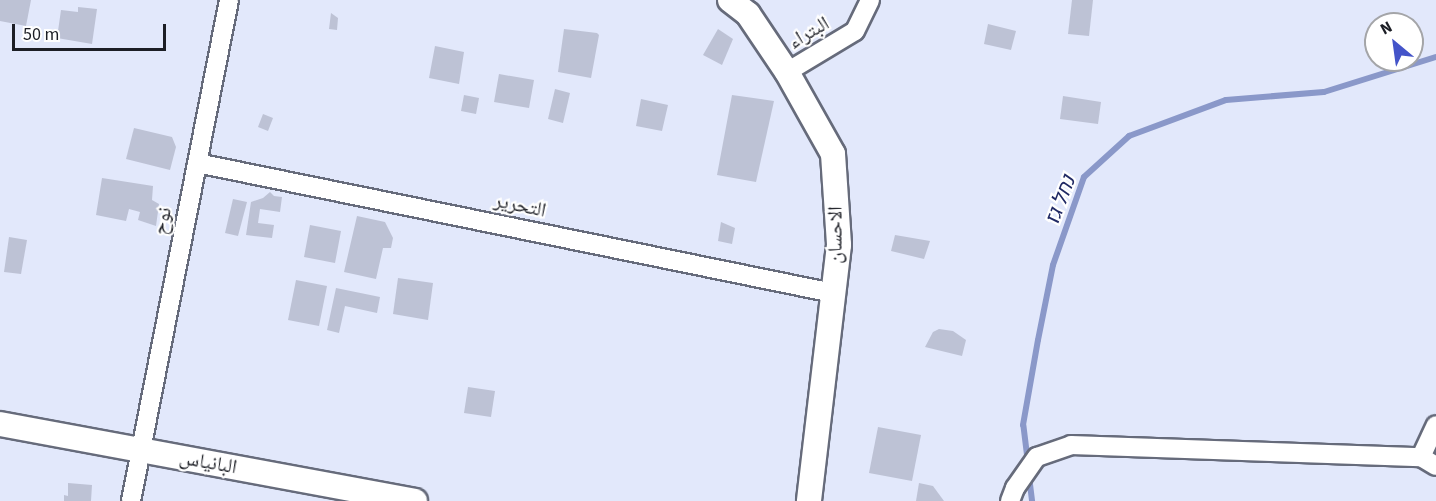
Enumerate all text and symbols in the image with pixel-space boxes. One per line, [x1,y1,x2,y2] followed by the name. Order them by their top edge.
[15,12,170,50] scale bar
[784,12,834,54] street label: البتراء
[1364,12,1424,72] north arrow
[1376,16,1396,40] text: N
[23,22,59,47] text: 50 m
[1039,172,1081,228] water label: נחל גז
[492,189,548,223] street label: التحرير
[149,205,177,237] street label: نوح
[824,206,848,264] street label: الاحسان
[177,446,239,480] street label: البانياس

